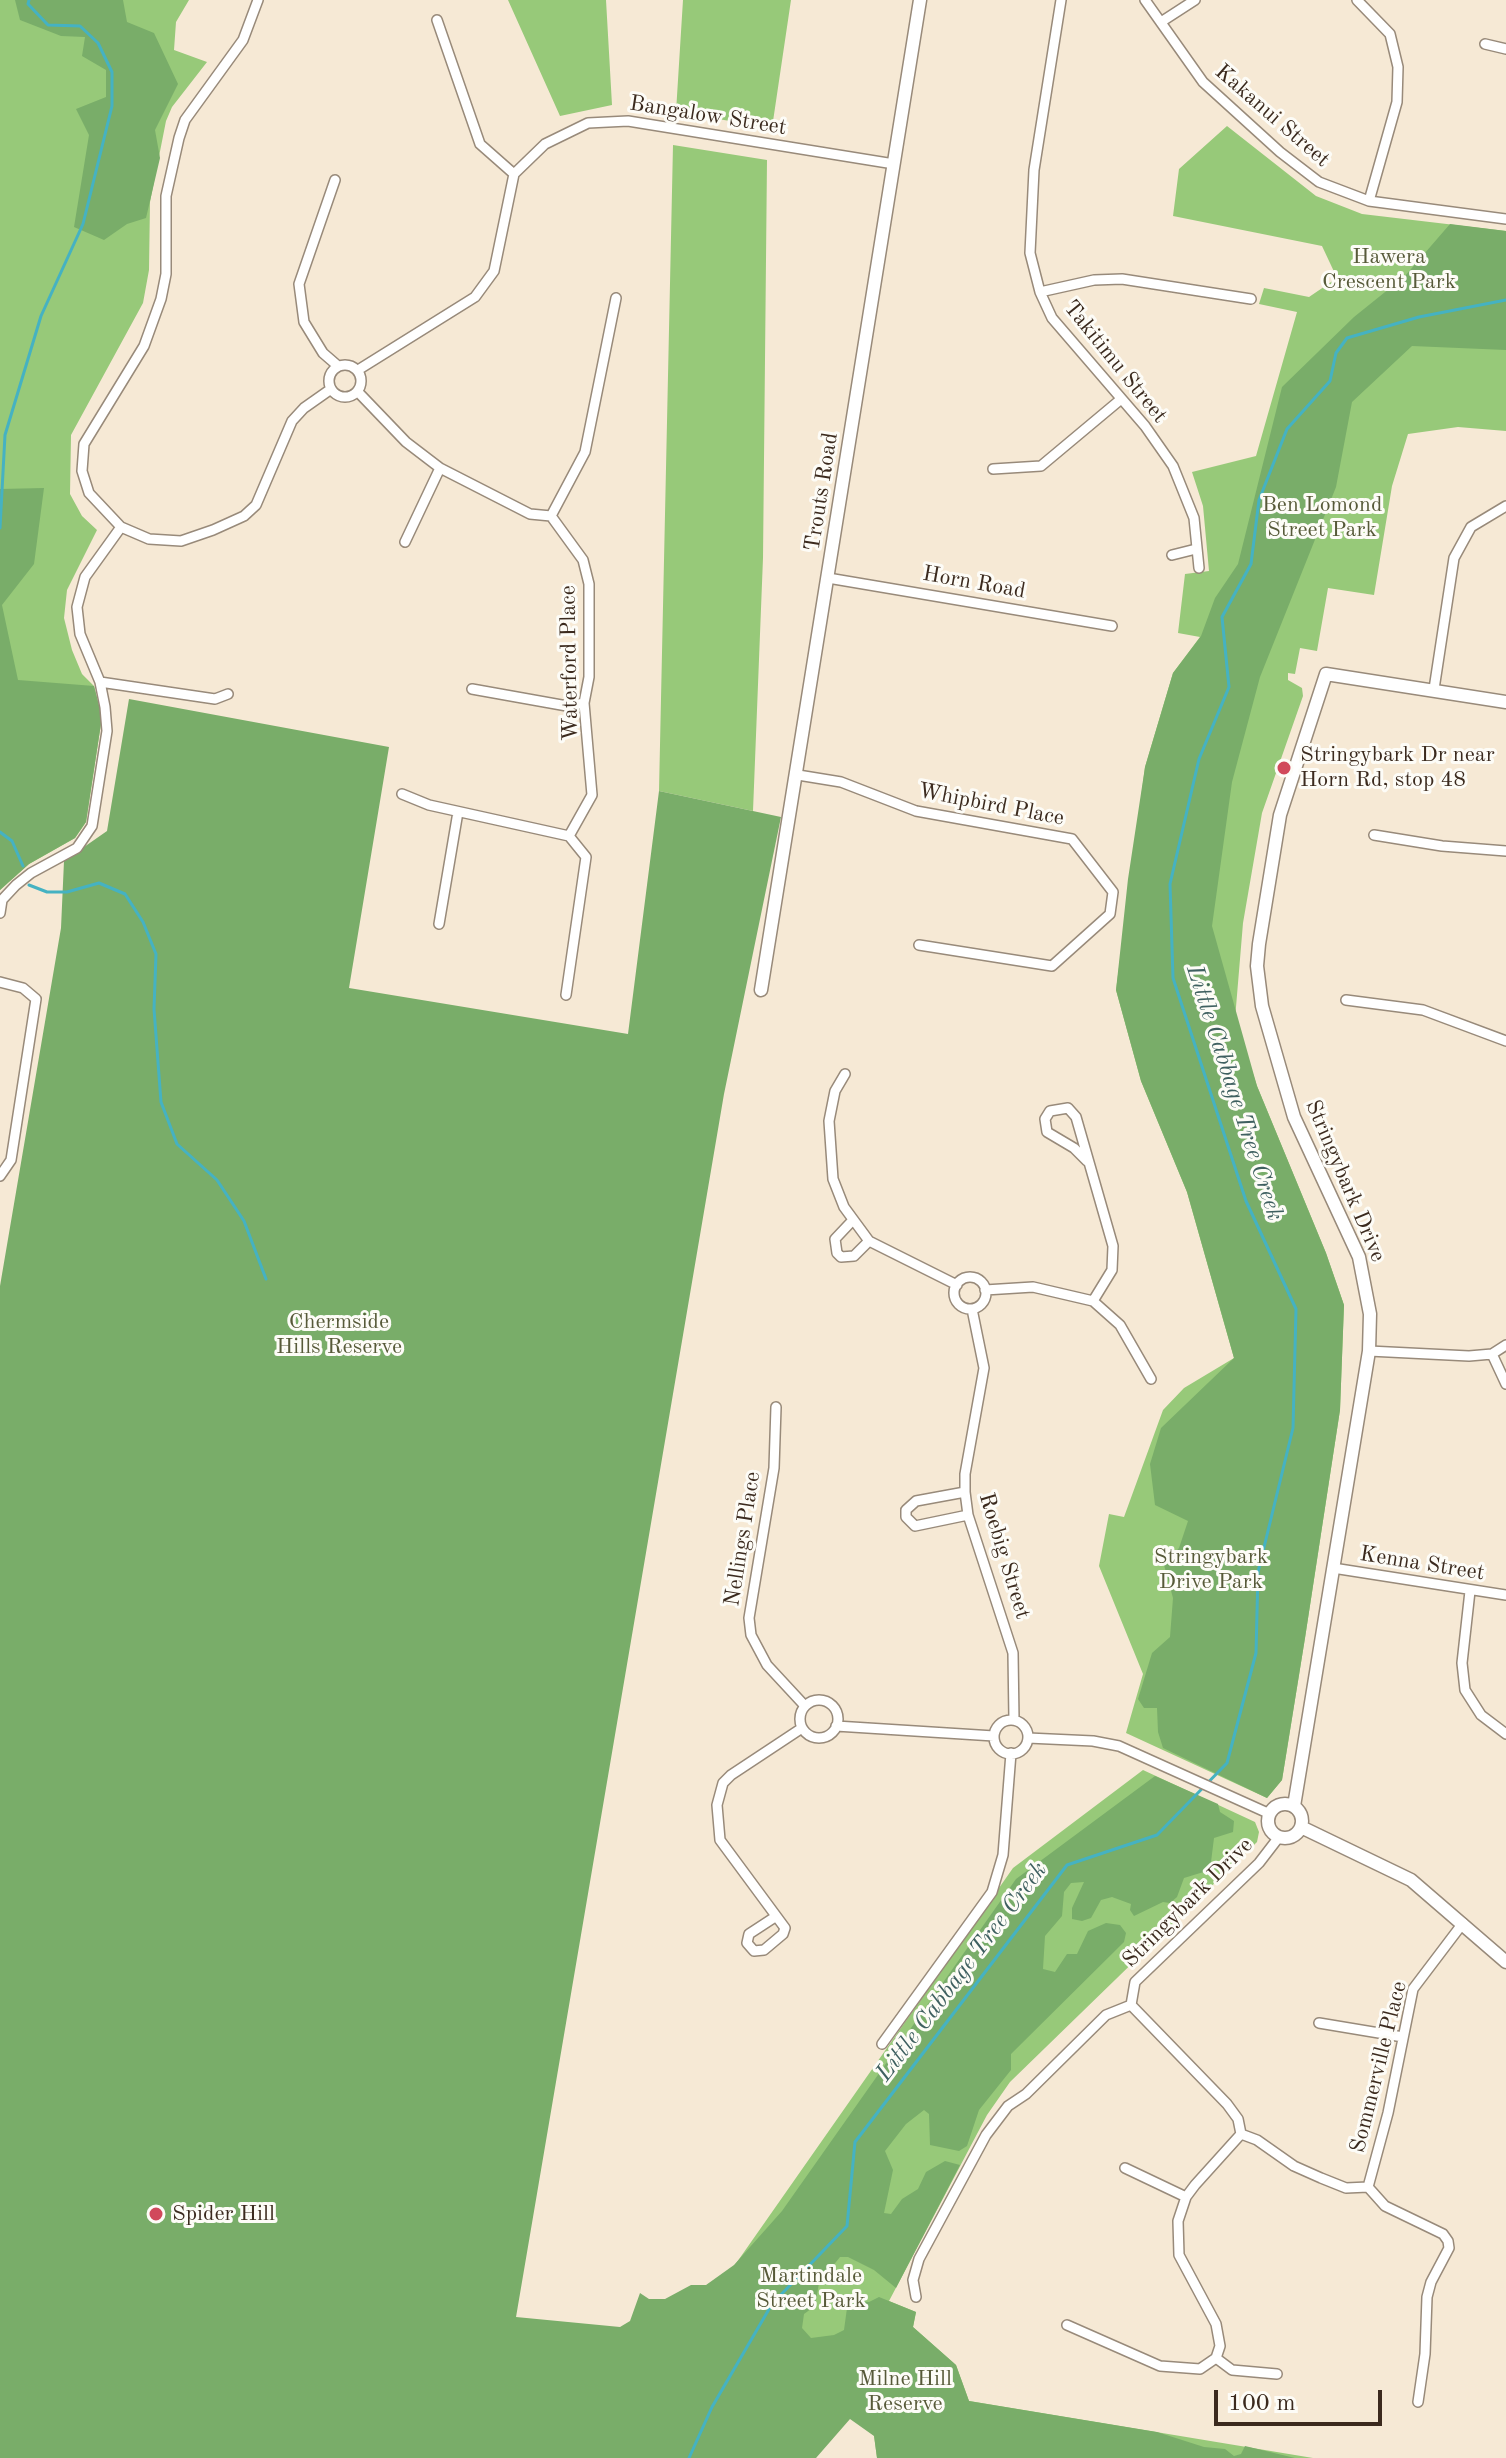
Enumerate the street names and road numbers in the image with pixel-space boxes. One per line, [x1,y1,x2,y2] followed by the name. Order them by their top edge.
[1209,59,1335,173] street label: Kakanui Street
[628,91,788,141] street label: Bangalow Street
[1058,295,1172,429] street label: Takitimu Street
[800,431,844,553] street label: Trouts Road
[920,561,1028,605] street label: Horn Road
[555,585,585,741] street label: Waterford Place
[916,778,1066,832] street label: Whipbird Place
[1299,1096,1391,1266] street label: Stringybark Drive
[719,1470,767,1608] street label: Nellings Place
[972,1490,1036,1622] street label: Roebig Street
[1358,1541,1486,1587] street label: Kenna Street
[1117,1832,1259,1974] street label: Stringybark Drive
[1345,1978,1413,2156] street label: Sommerville Place

